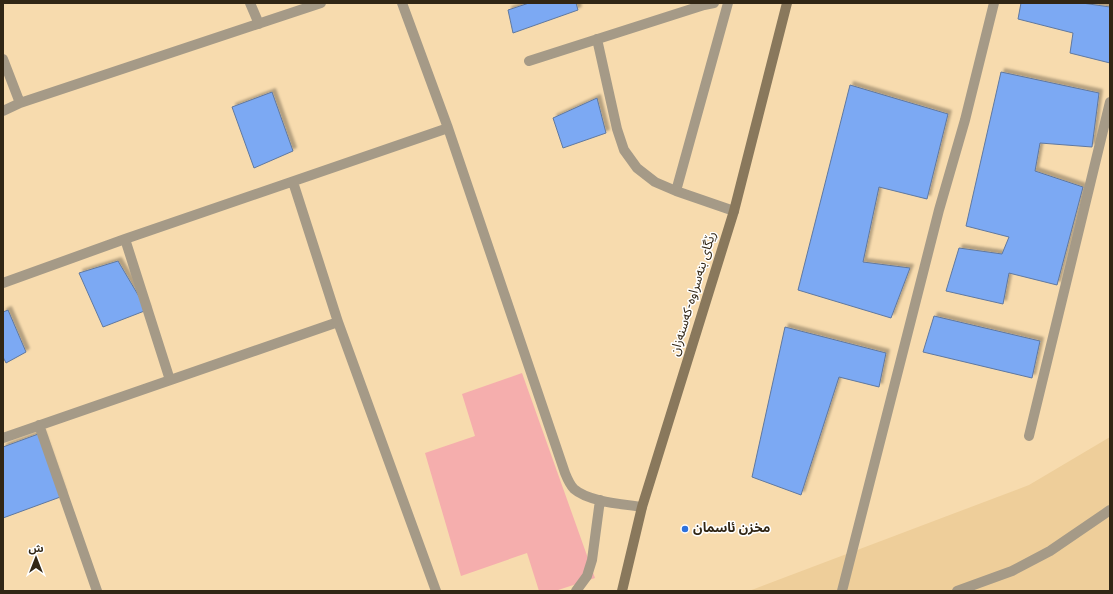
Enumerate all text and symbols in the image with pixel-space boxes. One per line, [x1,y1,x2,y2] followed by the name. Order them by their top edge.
[667,230,721,358] street label: رێگای بنەسراوە-کەسنەزان
[693,521,770,537] place label: مخزن ئاسمان
[680,524,690,534] marker: مخزن ئاسمان
[16,538,56,578] north arrow
[28,542,44,556] text: ش

